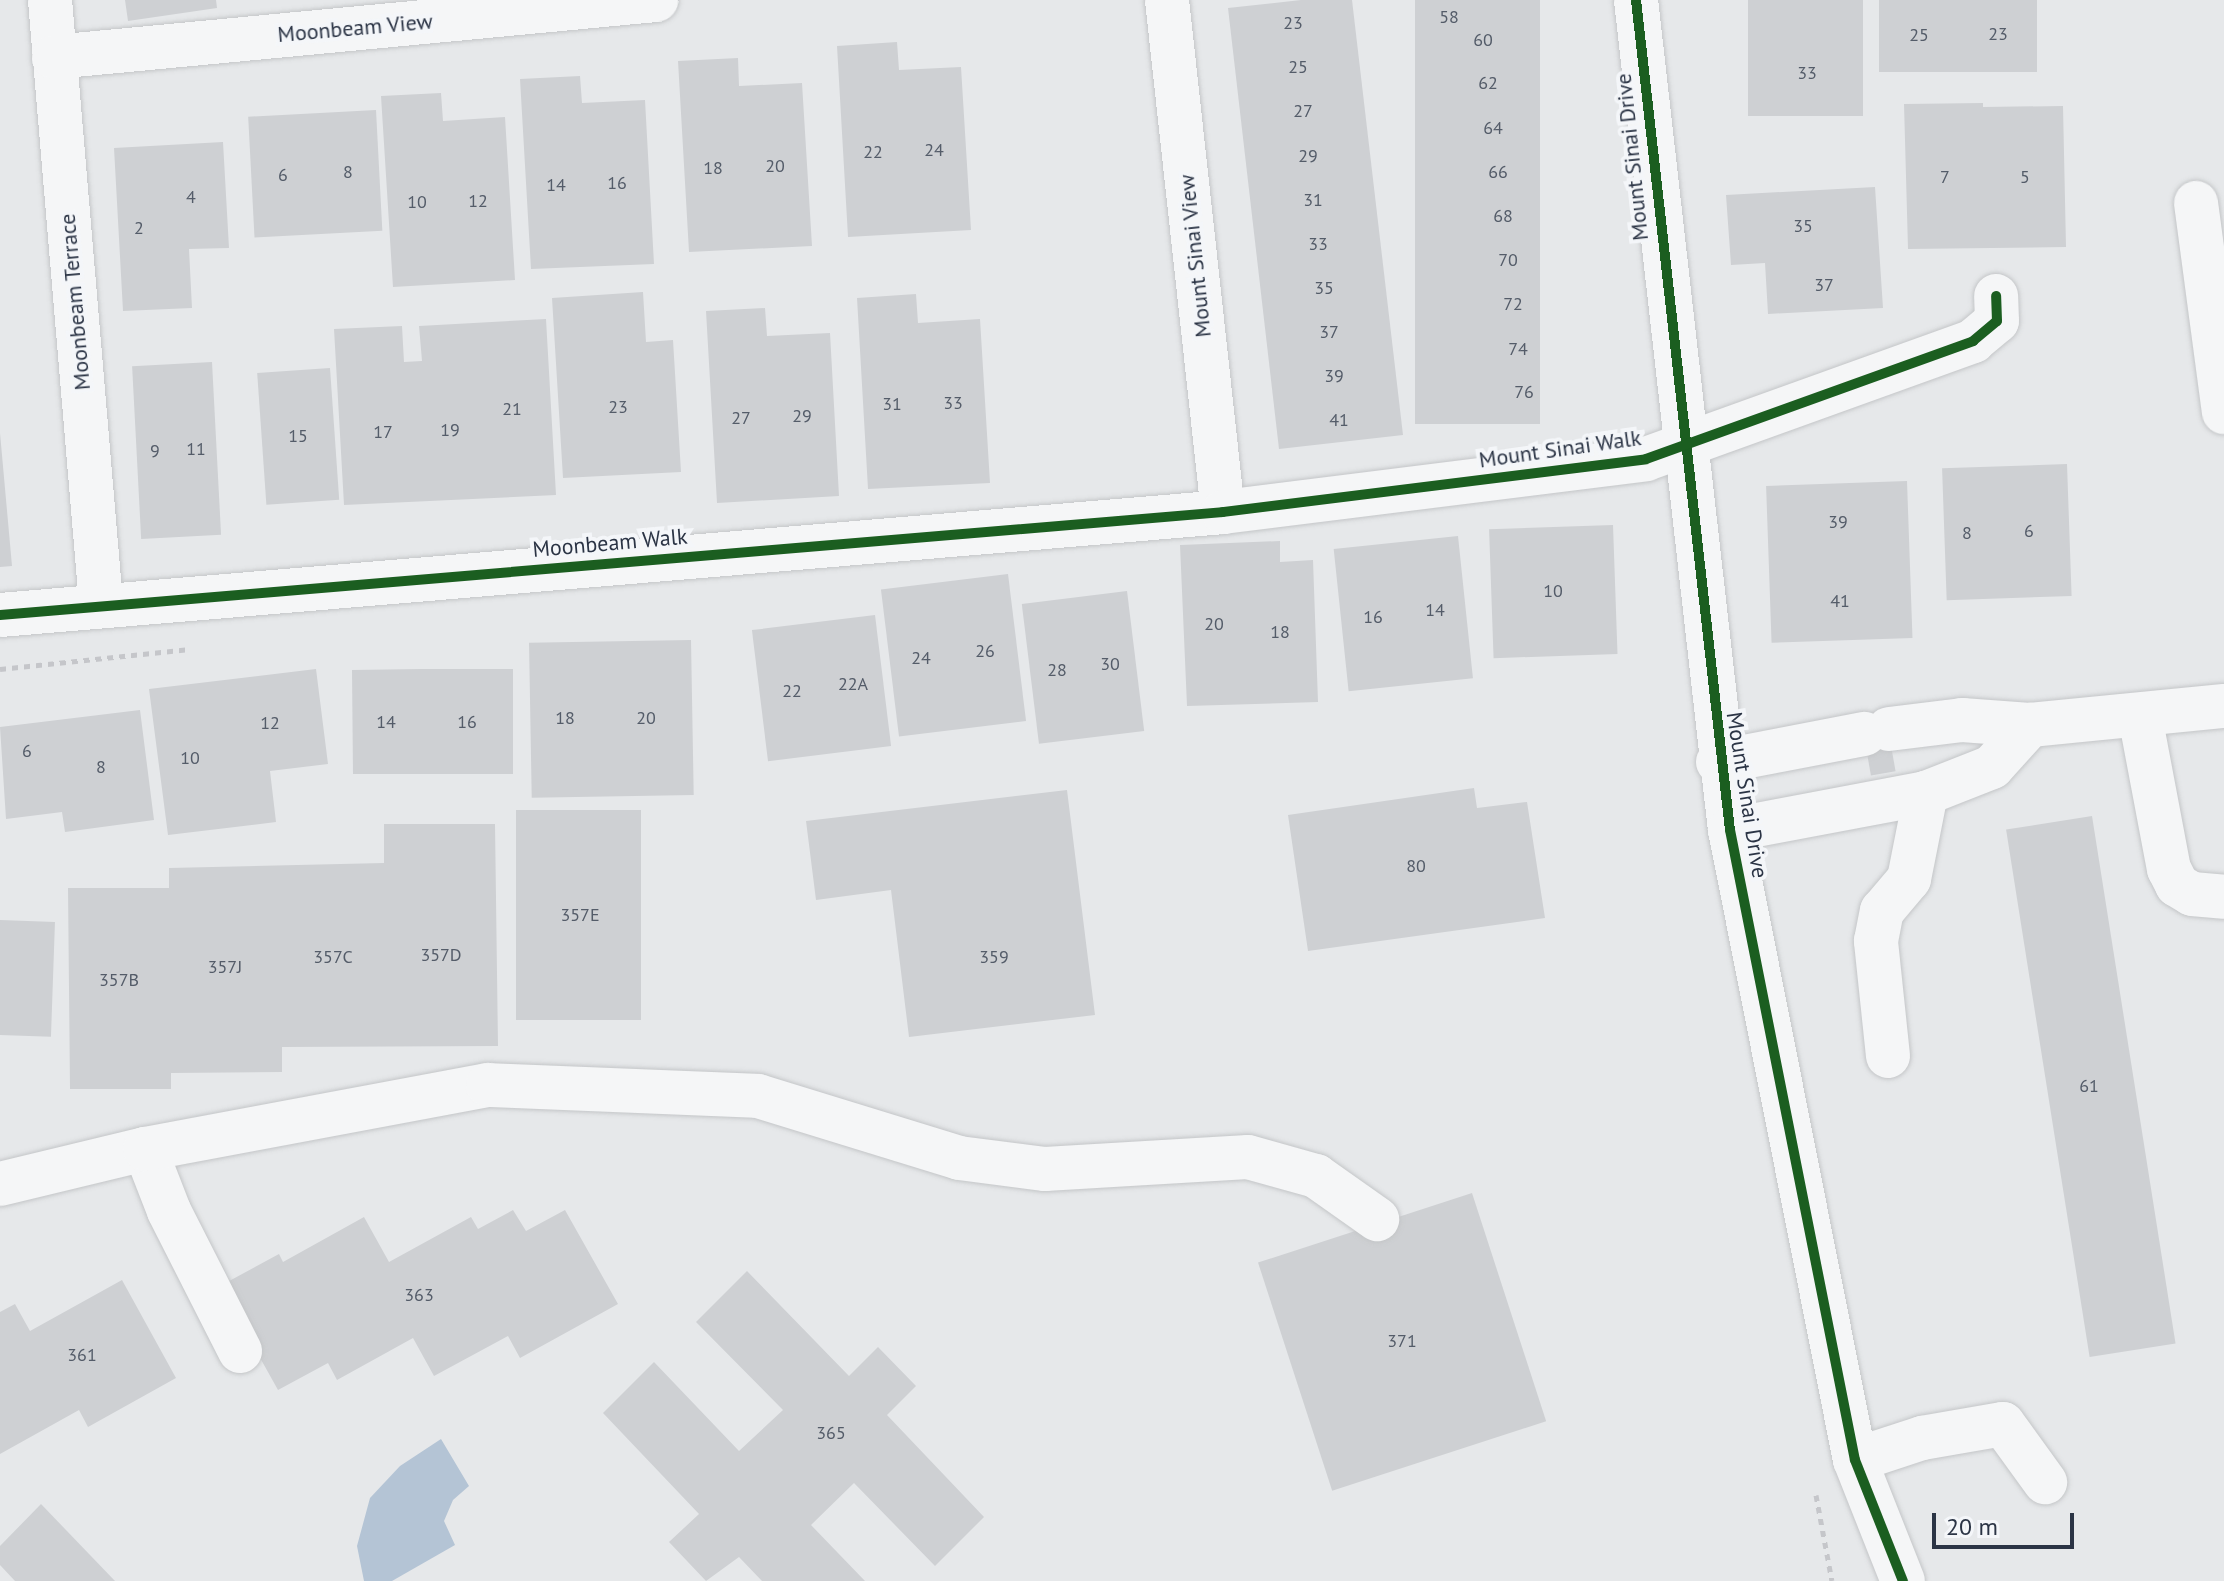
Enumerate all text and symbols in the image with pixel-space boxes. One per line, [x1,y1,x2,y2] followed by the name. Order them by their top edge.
[1439,6,1459,28] house number: 58
[276,8,434,48] street label: Moonbeam View
[1283,12,1303,34] house number: 23
[1988,23,2008,45] house number: 23
[1909,24,1929,46] house number: 25
[1473,29,1493,51] house number: 60
[1288,56,1308,78] house number: 25
[1797,62,1817,84] house number: 33
[1478,72,1498,94] house number: 62
[1610,72,1654,242] street label: Mount Sinai Drive
[1293,100,1313,122] house number: 27
[1483,117,1503,139] house number: 64
[924,139,944,161] house number: 24
[863,141,883,163] house number: 22
[1298,145,1318,167] house number: 29
[765,155,785,177] house number: 20
[703,157,723,179] house number: 18
[343,161,353,183] house number: 8
[1488,161,1508,183] house number: 66
[278,164,288,186] house number: 6
[1940,166,1950,188] house number: 7
[2020,166,2030,188] house number: 5
[607,172,627,194] house number: 16
[1173,173,1217,339] street label: Mount Sinai View
[546,174,566,196] house number: 14
[186,186,196,208] house number: 4
[1303,189,1323,211] house number: 31
[468,190,488,212] house number: 12
[407,191,427,213] house number: 10
[1493,205,1513,227] house number: 68
[54,212,96,392] street label: Moonbeam Terrace
[1793,215,1813,237] house number: 35
[134,217,144,239] house number: 2
[1308,233,1328,255] house number: 33
[1498,249,1518,271] house number: 70
[1814,274,1834,296] house number: 37
[1314,277,1334,299] house number: 35
[1503,293,1523,315] house number: 72
[1319,321,1339,343] house number: 37
[1508,338,1528,360] house number: 74
[1324,365,1344,387] house number: 39
[1514,381,1534,403] house number: 76
[943,392,963,414] house number: 33
[882,393,902,415] house number: 31
[608,396,628,418] house number: 23
[502,398,522,420] house number: 21
[792,405,812,427] house number: 29
[731,407,751,429] house number: 27
[1329,409,1349,431] house number: 41
[440,419,460,441] house number: 19
[373,421,393,443] house number: 17
[288,425,308,447] house number: 15
[1477,425,1643,473] street label: Mount Sinai Walk
[186,438,206,460] house number: 11
[150,440,160,462] house number: 9
[1828,511,1848,533] house number: 39
[2024,520,2034,542] house number: 6
[1962,522,1972,544] house number: 8
[531,523,689,563] street label: Moonbeam Walk
[1543,580,1563,602] house number: 10
[1830,590,1850,612] house number: 41
[1425,599,1445,621] house number: 14
[1363,606,1383,628] house number: 16
[1204,613,1224,635] house number: 20
[1270,621,1290,643] house number: 18
[975,640,995,662] house number: 26
[911,647,931,669] house number: 24
[1100,653,1120,675] house number: 30
[1047,659,1067,681] house number: 28
[838,673,868,695] house number: 22A
[782,680,802,702] house number: 22
[555,707,575,729] house number: 18
[636,707,656,729] house number: 20
[1721,710,1773,880] street label: Mount Sinai Drive
[376,711,396,733] house number: 14
[457,711,477,733] house number: 16
[260,712,280,734] house number: 12
[22,740,32,762] house number: 6
[180,747,200,769] house number: 10
[96,756,106,778] house number: 8
[1406,855,1426,877] house number: 80
[560,904,600,926] house number: 357E
[420,944,462,966] house number: 357D
[313,946,353,968] house number: 357C
[979,946,1009,968] house number: 359
[208,956,242,978] house number: 357J
[99,969,139,991] house number: 357B
[2079,1075,2099,1097] house number: 61
[404,1284,434,1306] house number: 363
[1387,1330,1417,1352] house number: 371
[67,1344,97,1366] house number: 361
[816,1422,846,1444] house number: 365
[1936,1497,2078,1547] scale bar
[1946,1511,1998,1542] text: 20 m

